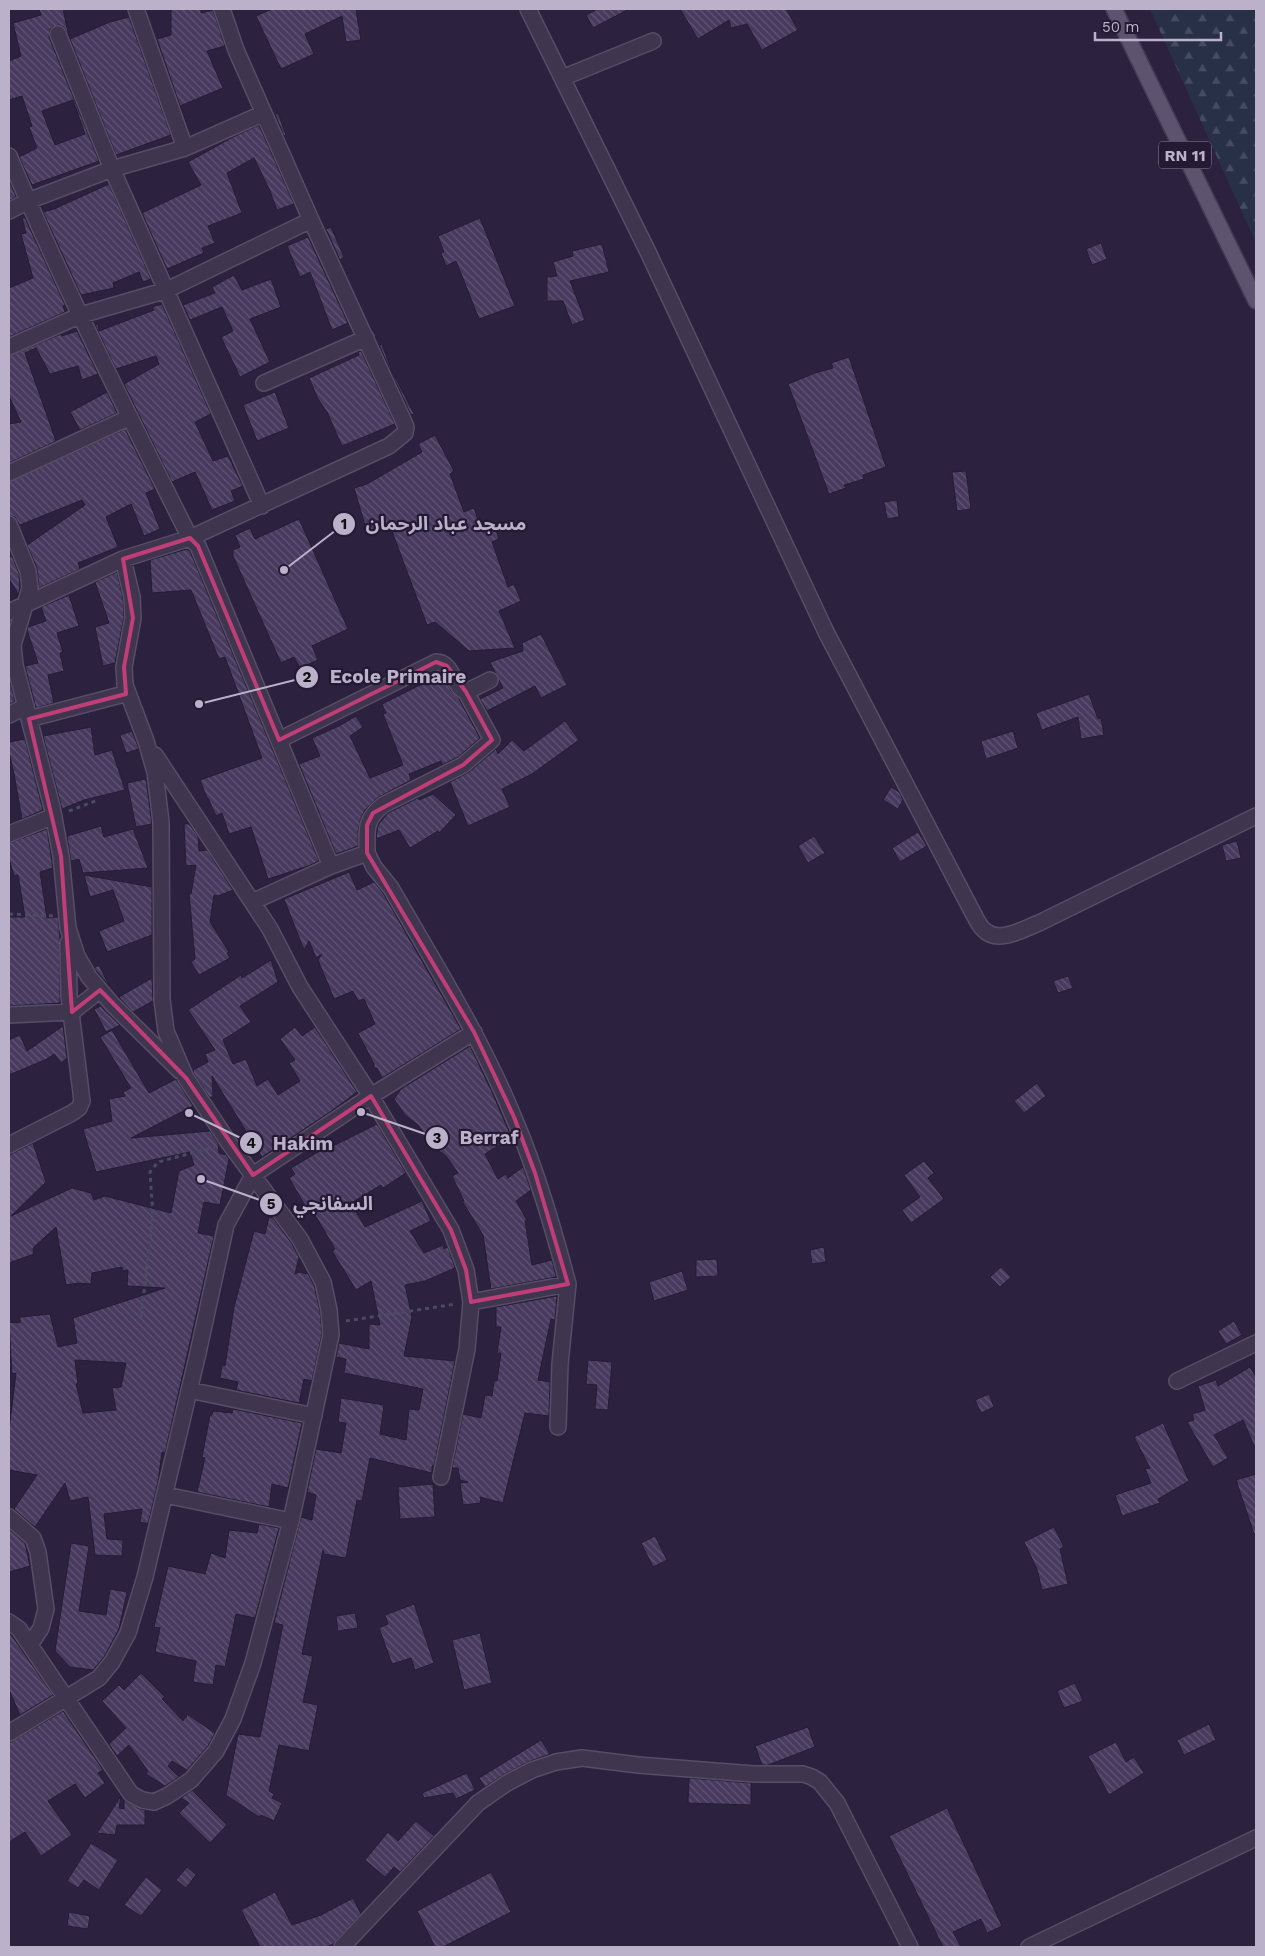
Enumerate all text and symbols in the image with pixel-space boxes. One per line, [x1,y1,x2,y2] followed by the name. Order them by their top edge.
[1095,10,1221,42] scale bar
[1102,18,1139,36] text: 50 m
[1159,142,1211,168] road number: RN 11
[331,507,537,541] callout: مسجد عباد الرحمان
[366,512,526,535] text: مسجد عباد الرحمان
[341,515,347,533] text: 1
[294,660,476,694] callout: Ecole Primaire
[330,665,466,688] text: Ecole Primaire
[303,668,312,686] text: 2
[425,1121,529,1155] callout: Berraf
[238,1126,344,1160] callout: Hakim
[459,1126,519,1149] text: Berraf
[433,1129,442,1147] text: 3
[273,1132,333,1155] text: Hakim
[246,1134,256,1152] text: 4
[258,1187,383,1221] callout: السفانجي
[293,1192,373,1218] text: السفانجي
[267,1195,276,1213] text: 5

